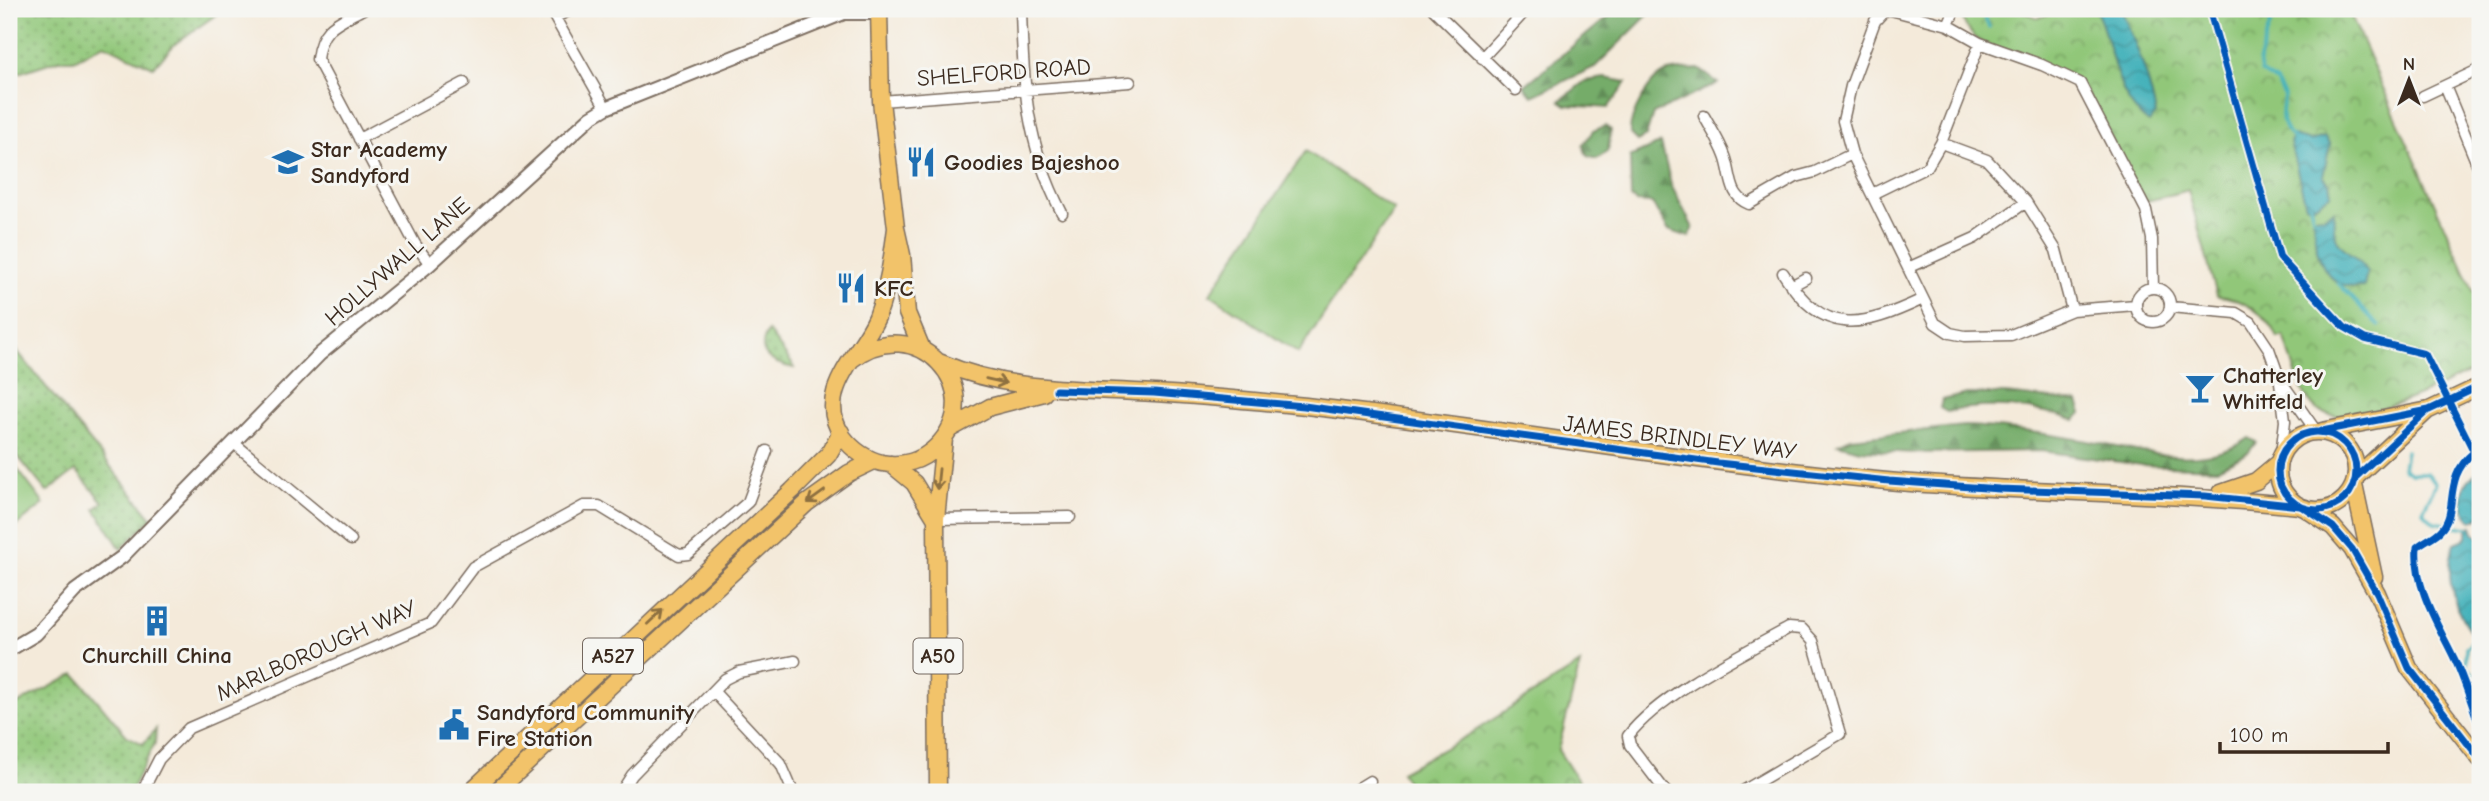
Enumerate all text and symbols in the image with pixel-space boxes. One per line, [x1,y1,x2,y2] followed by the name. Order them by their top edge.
[2374,46,2444,116] north arrow
[916,53,1092,92] street label: SHELFORD ROAD
[2403,53,2415,75] text: N
[311,136,447,189] place label: Star Academy Sandyford
[271,145,305,179] school or university icon: Star Academy Sandyford
[904,145,938,179] restaurant icon: Goodies Bajeshoo
[944,149,1120,176] place label: Goodies Bajeshoo
[319,191,475,332] street label: HOLLYWALL LANE
[834,271,868,305] restaurant icon: KFC
[874,275,913,302] place label: KFC
[2223,362,2323,415] place label: Chatterley Whitfeld
[2183,371,2217,405] bar icon: Chatterley Whitfeld
[985,375,1007,388] one-way arrow
[1562,410,1799,465] street label: JAMES BRINDLEY WAY
[932,467,945,490] one-way arrow
[807,490,826,504] one-way arrow
[212,594,421,707] street label: MARLBOROUGH WAY
[140,604,174,638] building icon: Churchill China
[646,608,663,625] one-way arrow
[583,638,643,674] road number: A527
[914,638,962,674] road number: A50
[82,642,232,669] place label: Churchill China
[477,699,695,752] place label: Sandyford Community Fire Station
[437,708,471,742] public building icon: Sandyford Community Fire Station
[2220,710,2388,754] scale bar
[2230,723,2288,747] text: 100 m

